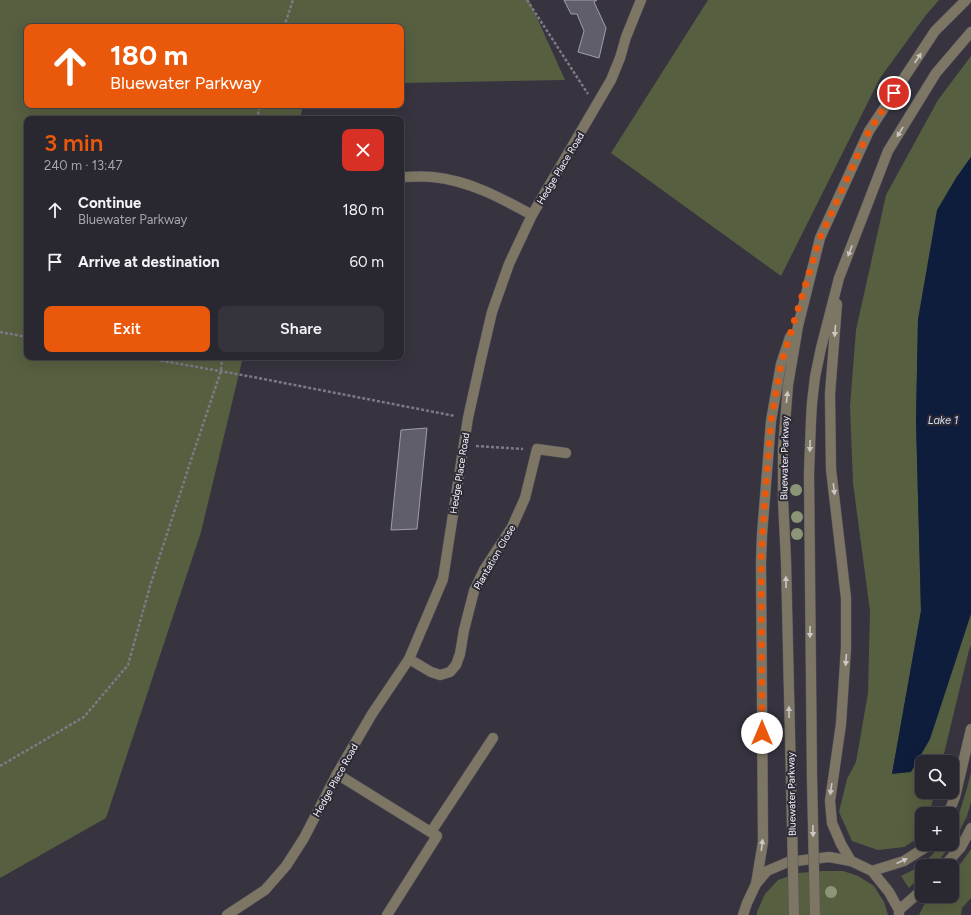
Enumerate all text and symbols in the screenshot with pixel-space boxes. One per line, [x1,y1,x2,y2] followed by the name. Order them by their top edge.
[110,38,188,72] text: 180 m
[44,40,96,92] icon: ahead
[914,52,921,63] one-way arrow
[110,72,261,94] text: Bluewater Parkway
[877,76,911,110] pin
[883,82,905,104] icon: arrive
[896,127,904,137] one-way arrow
[44,128,103,157] text: 3 min
[342,129,384,171] button: close
[534,130,587,207] street label: Hedge Place Road
[44,158,122,173] text: 240 m · 13:47
[78,194,141,212] text: Continue
[44,199,66,221] icon: ahead
[343,201,384,219] text: 180 m
[78,212,187,227] text: Bluewater Parkway
[846,246,852,258] one-way arrow
[44,251,66,273] icon: arrive
[78,253,219,271] text: Arrive at destination
[349,253,384,271] text: 60 m
[44,306,210,352] button: Exit
[218,306,384,352] button: Share
[832,325,838,337] one-way arrow
[783,390,790,403] one-way arrow
[928,414,959,427] water label: Lake 1
[777,415,792,500] street label: Bluewater Parkway
[447,431,472,515] street label: Hedge Place Road
[807,440,813,453] one-way arrow
[831,483,837,495] one-way arrow
[471,522,519,592] street label: Plantation Close
[783,575,789,588] one-way arrow
[807,626,813,639] one-way arrow
[842,654,849,666] one-way arrow
[786,705,792,718] one-way arrow
[741,712,783,754] position arrow
[310,741,361,819] street label: Hedge Place Road
[784,751,799,836] street label: Bluewater Parkway
[915,755,959,903] map controls
[915,755,959,799] button: search
[828,783,834,795] one-way arrow
[915,807,959,851] button: +
[810,825,816,838] one-way arrow
[759,839,766,851] one-way arrow
[896,858,908,864] one-way arrow
[915,859,959,903] button: −

